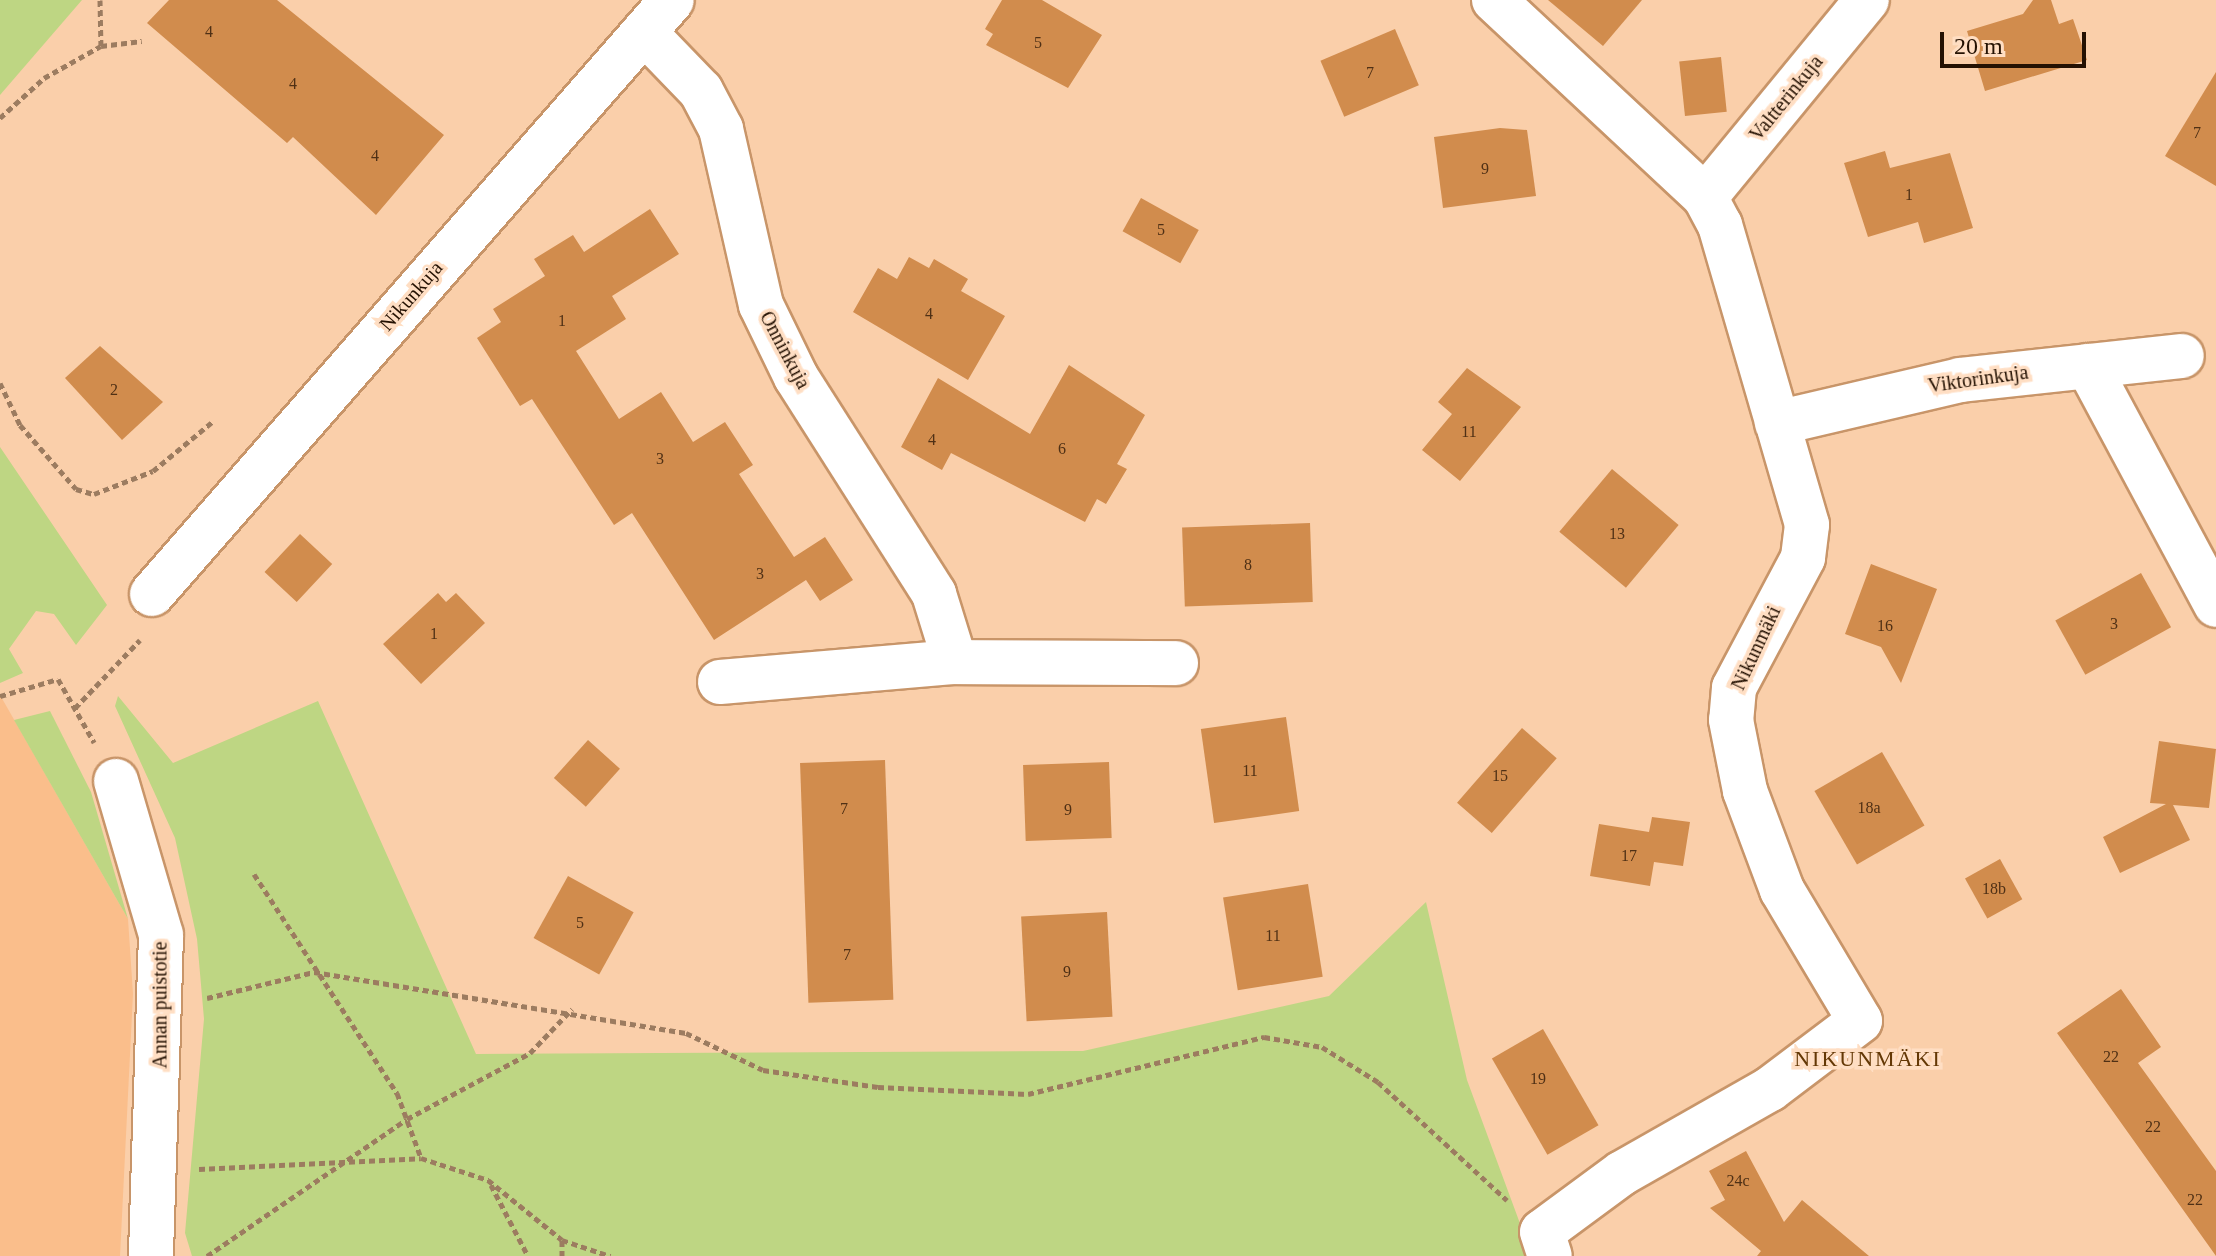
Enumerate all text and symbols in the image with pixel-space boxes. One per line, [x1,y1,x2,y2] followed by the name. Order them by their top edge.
[1944,16,2090,66] scale bar
[205,22,213,42] house number: 4
[1034,33,1042,53] house number: 5
[1954,33,2003,59] text: 20 m
[1744,50,1828,146] street label: Valtterinkuja
[1366,63,1374,83] house number: 7
[289,74,297,94] house number: 4
[2193,123,2201,143] house number: 7
[371,146,379,166] house number: 4
[1481,159,1489,179] house number: 9
[1905,185,1913,205] house number: 1
[1157,220,1165,240] house number: 5
[374,256,448,336] street label: Nikunkuja
[925,304,933,324] house number: 4
[755,307,815,393] street label: Onninkuja
[558,311,566,331] house number: 1
[1926,360,2030,398] street label: Viktorinkuja
[110,380,118,400] house number: 2
[1461,422,1477,442] house number: 11
[928,430,936,450] house number: 4
[1058,439,1066,459] house number: 6
[656,449,664,469] house number: 3
[1609,524,1625,544] house number: 13
[1244,555,1252,575] house number: 8
[756,564,764,584] house number: 3
[1726,602,1786,694] street label: Nikunmäki
[2110,614,2118,634] house number: 3
[1877,616,1893,636] house number: 16
[430,624,438,644] house number: 1
[1242,761,1258,781] house number: 11
[1492,766,1508,786] house number: 15
[1857,798,1881,818] house number: 18a
[840,799,848,819] house number: 7
[1064,800,1072,820] house number: 9
[1621,846,1637,866] house number: 17
[1982,879,2006,899] house number: 18b
[576,913,584,933] house number: 5
[1265,926,1281,946] house number: 11
[148,941,172,1069] street label: Annan puistotie
[843,945,851,965] house number: 7
[1063,962,1071,982] house number: 9
[1794,1046,1942,1072] district label: NIKUNMÄKI
[2103,1047,2119,1067] house number: 22
[1530,1069,1546,1089] house number: 19
[2145,1117,2161,1137] house number: 22
[1726,1171,1750,1191] house number: 24c
[2187,1190,2203,1210] house number: 22

